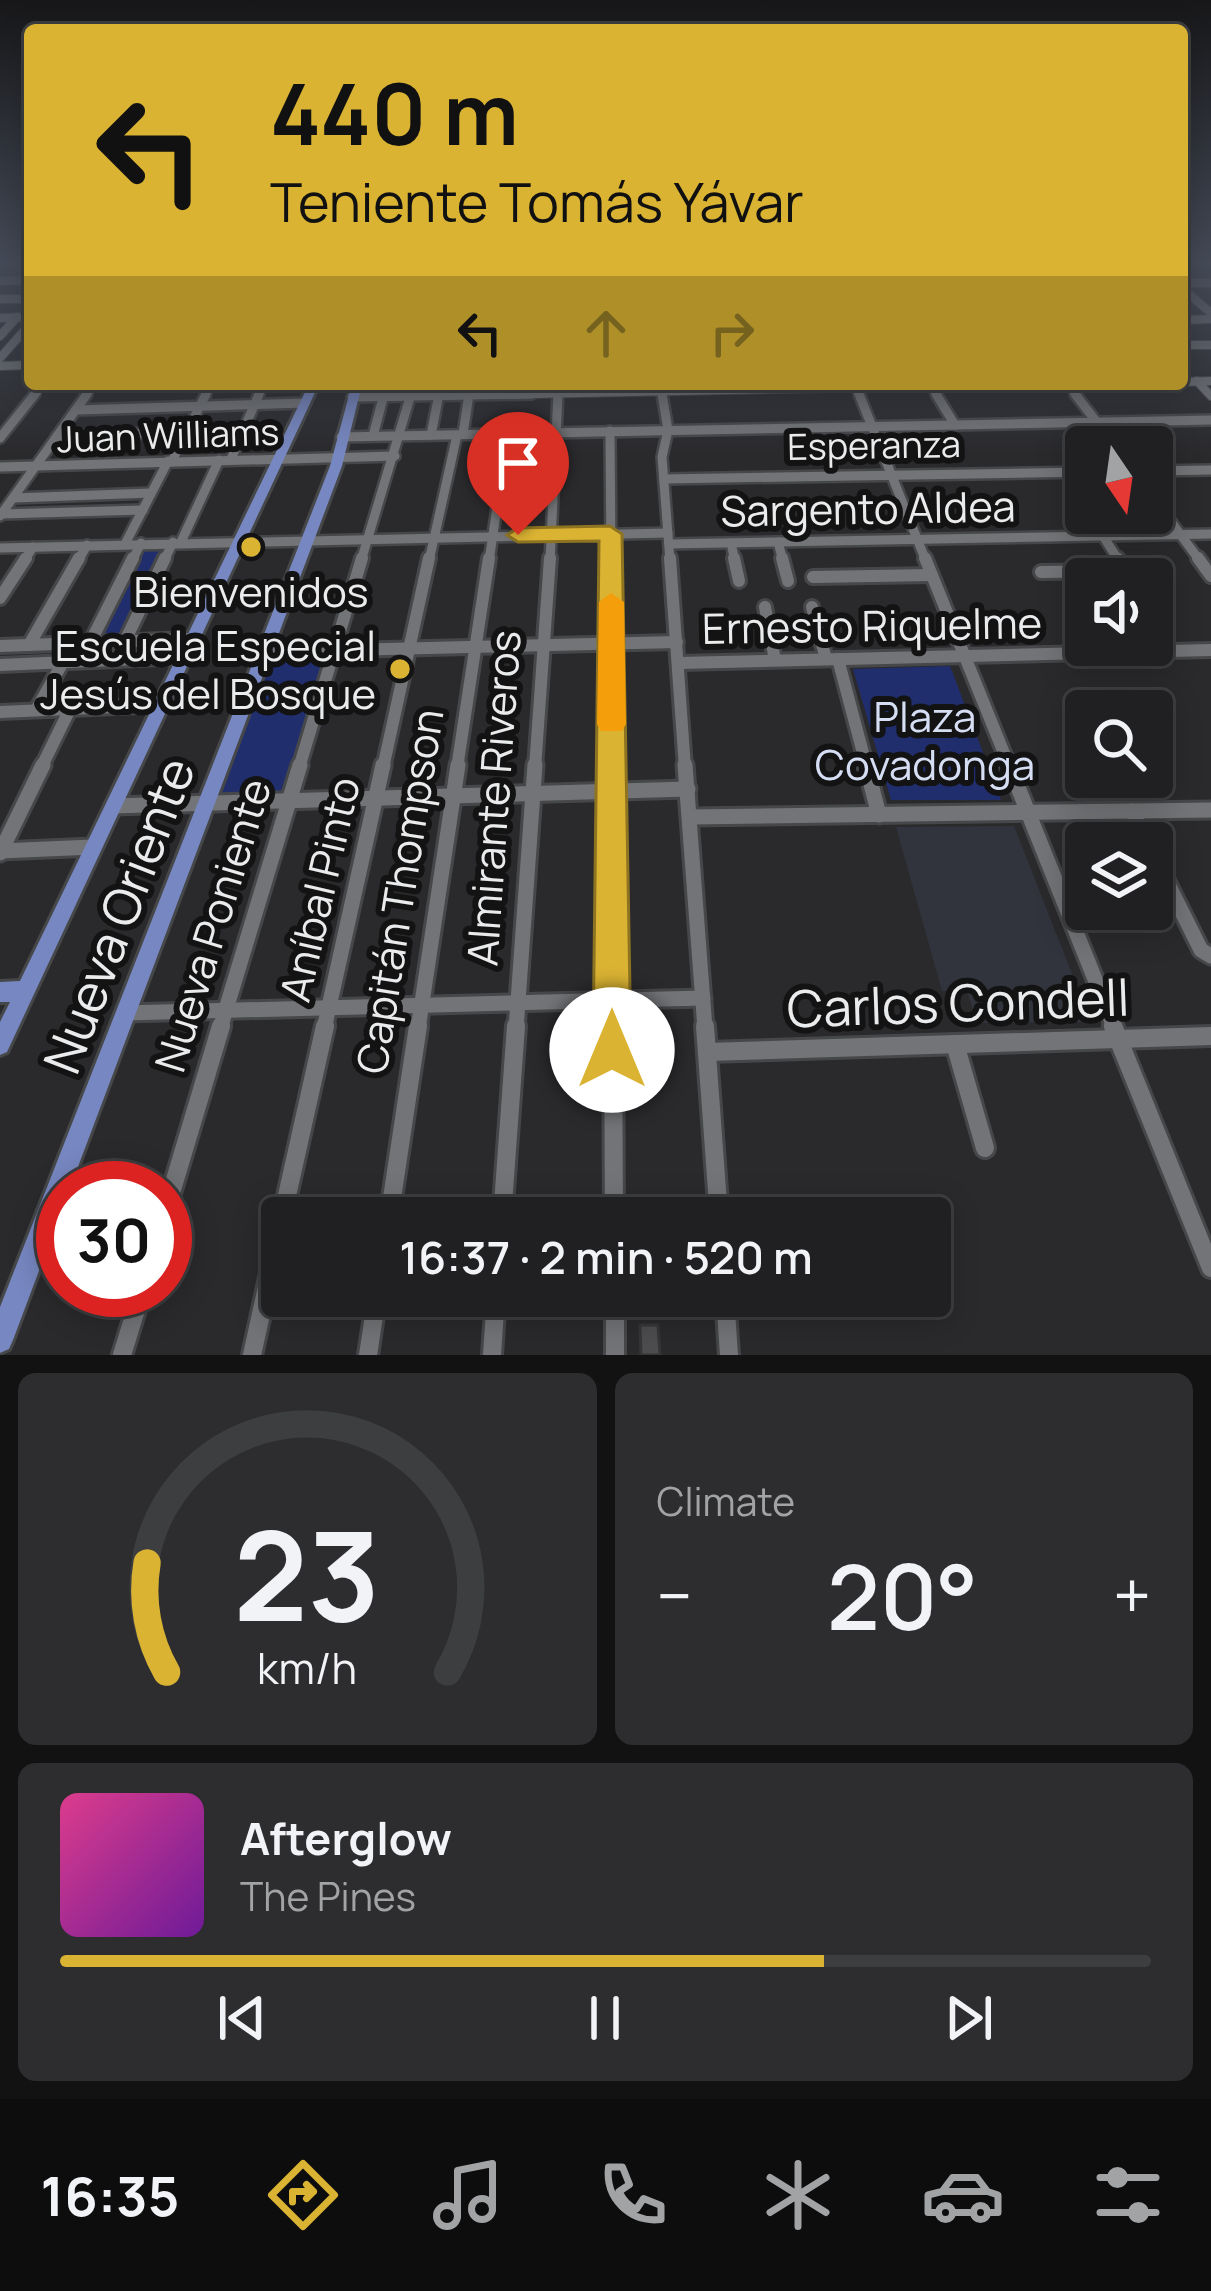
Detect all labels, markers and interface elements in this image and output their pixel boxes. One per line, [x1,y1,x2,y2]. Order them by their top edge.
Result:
text: 440 m [270,55,519,170]
icon: left [72,72,228,228]
text: Teniente Tomás Yávar [270,164,804,238]
icon: left [447,300,513,366]
icon: ahead [573,300,639,366]
icon: right [699,300,765,366]
street label: Juan Williams [56,407,280,463]
pin [467,412,569,535]
street label: Esperanza [787,419,961,471]
north arrow [1065,426,1173,534]
map controls [1065,426,1173,930]
icon: arrive [485,430,551,496]
street label: Sargento Aldea [720,476,1016,540]
marker: Bienvenidos [238,534,264,560]
button: sound [1065,558,1173,666]
place label: Bienvenidos [133,562,369,620]
street label: Ernesto Riquelme [701,593,1043,657]
place label: Escuela Especial Jesús del Bosque [40,616,376,722]
street label: Almirante Riveros [452,628,534,968]
marker: Escuela Especial Jesús del Bosque [387,656,413,682]
park label: Plaza Covadonga [815,687,1035,793]
button: search [1065,690,1173,798]
street label: Capitán Thompson [342,704,456,1078]
street label: Nueva Oriente [26,747,210,1083]
street label: Nueva Poniente [140,771,284,1079]
street label: Aníbal Pinto [265,771,373,1007]
button: layers [1065,822,1173,930]
street label: Carlos Condell [786,962,1130,1042]
position arrow [549,987,675,1113]
speed limit sign: 30 [36,1161,192,1317]
text: 16:37 · 2 min · 520 m [399,1226,813,1288]
text: Climate [657,1474,795,1528]
text: 23 [234,1488,381,1658]
text: 20° [827,1534,978,1657]
text: − [657,1550,692,1640]
text: + [1113,1550,1151,1640]
text: km/h [257,1638,357,1697]
text: Afterglow [240,1807,452,1869]
text: The Pines [240,1869,416,1923]
icon: previous [209,1985,275,2051]
icon: pause [572,1985,638,2051]
icon: next [936,1985,1002,2051]
icon: directions [261,2153,345,2237]
icon: music [426,2153,510,2237]
icon: phone [591,2153,675,2237]
icon: climate [756,2153,840,2237]
icon: car [921,2153,1005,2237]
icon: filters [1086,2153,1170,2237]
text: 16:35 [41,2158,179,2232]

